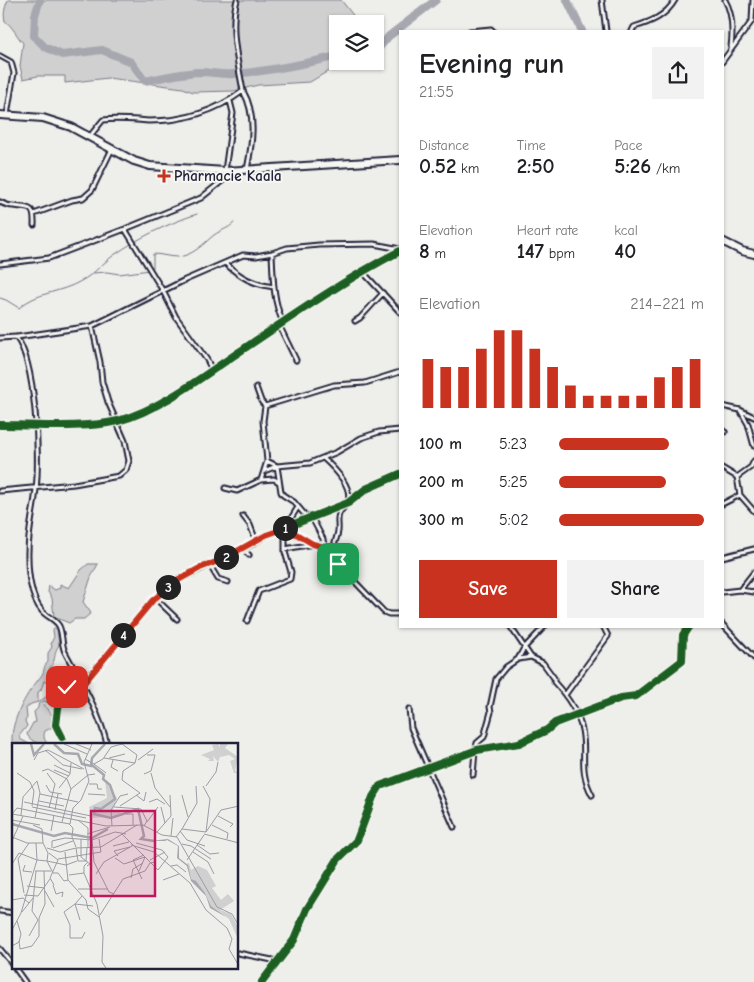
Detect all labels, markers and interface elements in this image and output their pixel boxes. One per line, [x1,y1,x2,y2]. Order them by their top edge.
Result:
map controls [329,15,384,70]
button: layers [329,15,384,70]
button: share [652,47,704,99]
text: Evening run [419,48,564,80]
text: 21:55 [419,83,454,101]
text: Distance [419,137,469,154]
text: Time [517,137,546,154]
text: Pace [614,137,643,154]
text: 0.52 [419,154,456,178]
text: 2:50 [517,154,555,178]
text: 5:26 [614,154,651,178]
text: km [456,160,479,177]
text: /km [651,160,680,177]
place label: Pharmacie Kaala [174,167,282,185]
marker: Pharmacie Kaala [158,170,170,182]
text: Elevation [419,222,473,239]
text: Heart rate [517,222,578,239]
text: kcal [614,222,638,239]
text: 8 [419,239,430,263]
text: 147 [517,239,544,263]
text: 40 [614,239,636,263]
text: m [430,245,446,262]
text: bpm [544,245,575,262]
text: Elevation [419,295,480,313]
text: 214–221 m [630,295,704,313]
text: 100 m [419,435,462,453]
text: 5:23 [499,435,527,453]
text: 200 m [419,473,464,491]
text: 5:25 [499,473,528,491]
text: 300 m [419,511,464,529]
text: 5:02 [499,511,529,529]
pin: 1 [272,516,298,540]
text: 1 [283,520,288,537]
pin [317,543,359,585]
pin: 2 [214,544,238,570]
text: 2 [223,549,230,566]
icon: arrive [324,550,352,578]
button: Save [419,560,557,618]
button: Share [567,560,704,618]
pin: 3 [156,574,180,600]
text: 3 [165,579,172,596]
pin: 4 [110,622,136,648]
text: 4 [120,627,127,644]
pin [46,666,88,708]
icon: check [53,673,81,701]
inset map [12,743,239,970]

